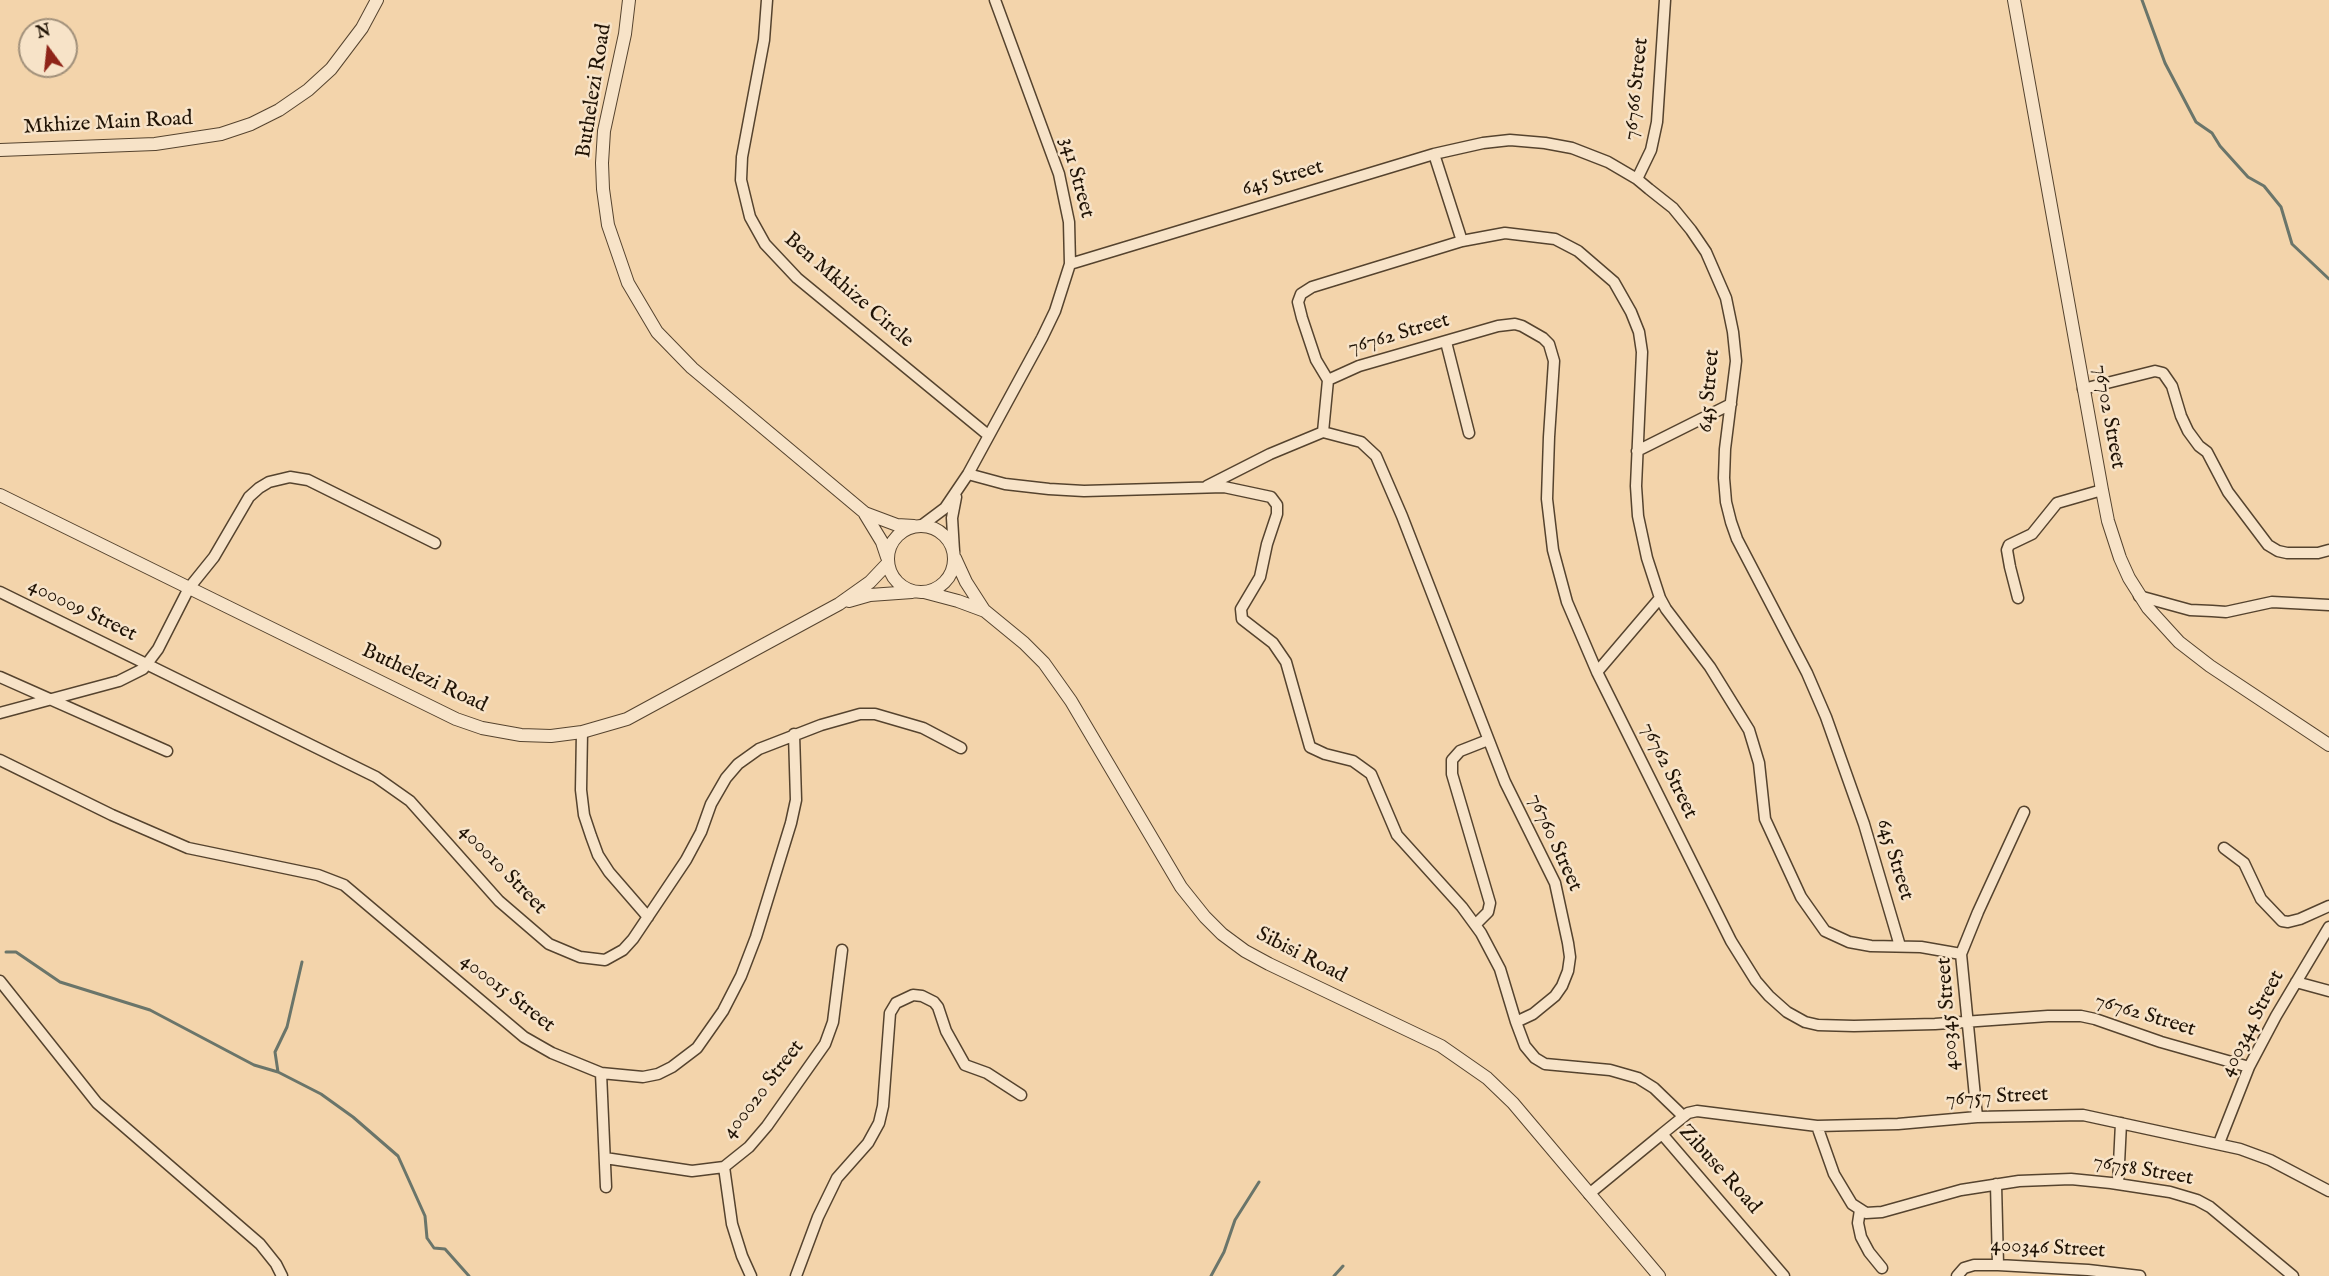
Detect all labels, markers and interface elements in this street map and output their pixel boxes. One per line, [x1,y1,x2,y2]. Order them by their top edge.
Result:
north arrow [18,18,78,78]
text: N [35,21,53,44]
street label: Buthelezi Road [572,22,618,160]
street label: 76766 Street [1619,36,1655,142]
street label: Mkhize Main Road [23,107,193,141]
street label: 341 Street [1053,135,1099,221]
street label: 645 Street [1239,155,1327,203]
street label: Ben Mkhize Circle [778,228,918,354]
street label: 76762 Street [1346,309,1452,361]
street label: 645 Street [1694,348,1726,434]
street label: 76702 Street [2086,363,2130,471]
street label: 400009 Street [24,574,140,648]
street label: Buthelezi Road [357,639,491,719]
street label: 76762 Street [1634,719,1702,823]
street label: 76760 Street [1521,790,1587,896]
street label: 645 Street [1870,816,1918,904]
street label: 400010 Street [453,820,551,920]
street label: Sibisi Road [1252,923,1350,989]
street label: 400015 Street [455,949,559,1039]
street label: 400345 Street [1932,957,1966,1071]
street label: 400344 Street [2215,967,2291,1081]
street label: 76762 Street [2092,989,2198,1043]
street label: 400020 Street [718,1036,810,1144]
street label: 76757 Street [1945,1083,2049,1113]
street label: Zibuse Road [1672,1120,1766,1220]
street label: 76758 Street [2091,1150,2195,1192]
street label: 400346 Street [1990,1233,2106,1265]

